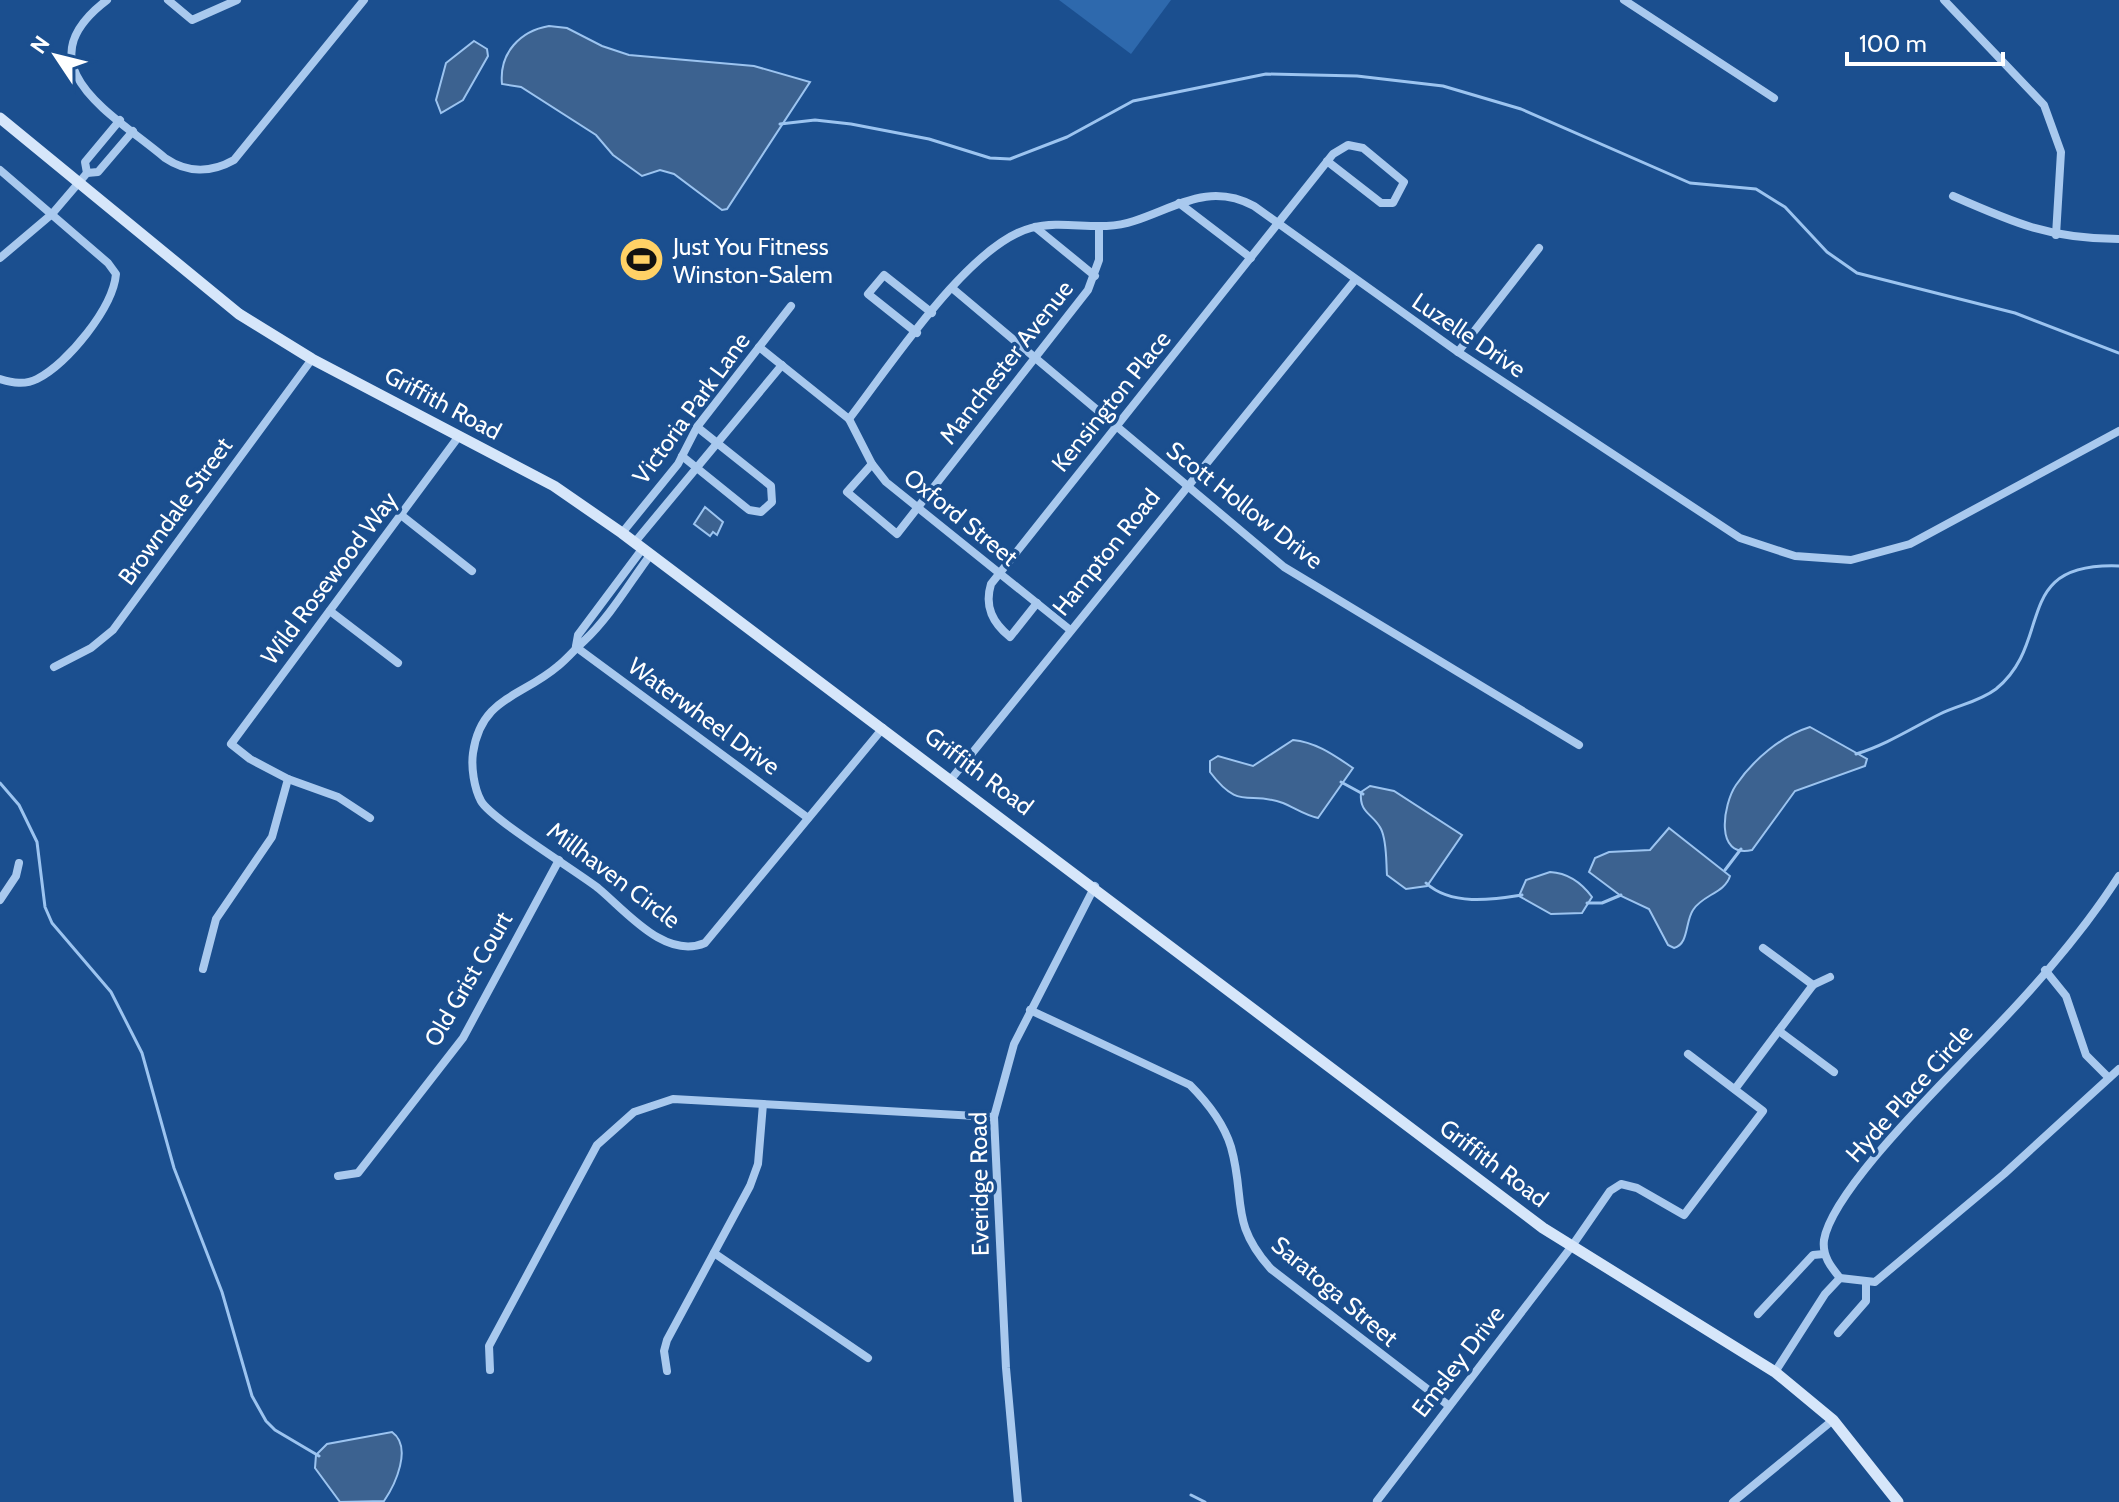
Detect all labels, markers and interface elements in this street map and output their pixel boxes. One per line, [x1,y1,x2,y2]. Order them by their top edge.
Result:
north arrow [16,16,96,96]
scale bar [1847,16,2003,66]
text: 100 m [1859,29,1927,58]
text: N [25,31,56,59]
place label: Just You Fitness Winston-Salem [672,232,833,289]
sports icon: Just You Fitness Winston-Salem [618,236,666,284]
street label: Manchester Avenue [933,274,1079,450]
street label: Luzelle Drive [1407,286,1531,384]
street label: Kensington Place [1045,325,1177,477]
street label: Victoria Park Lane [626,327,756,489]
street label: Griffith Road [380,360,506,446]
street label: Browndale Street [112,432,238,590]
street label: Scott Hollow Drive [1161,435,1329,575]
street label: Oxford Street [898,462,1024,572]
street label: Hampton Road [1046,483,1166,621]
street label: Wild Rosewood Way [255,486,403,670]
street label: Waterwheel Drive [622,651,786,781]
street label: Griffith Road [919,721,1039,821]
street label: Millhaven Circle [542,816,686,934]
street label: Old Grist Court [418,907,518,1051]
street label: Hyde Place Circle [1840,1018,1978,1168]
street label: Everidge Road [963,1112,995,1256]
street label: Griffith Road [1434,1113,1554,1213]
street label: Saratoga Street [1266,1230,1404,1352]
street label: Emsley Drive [1406,1300,1510,1422]

